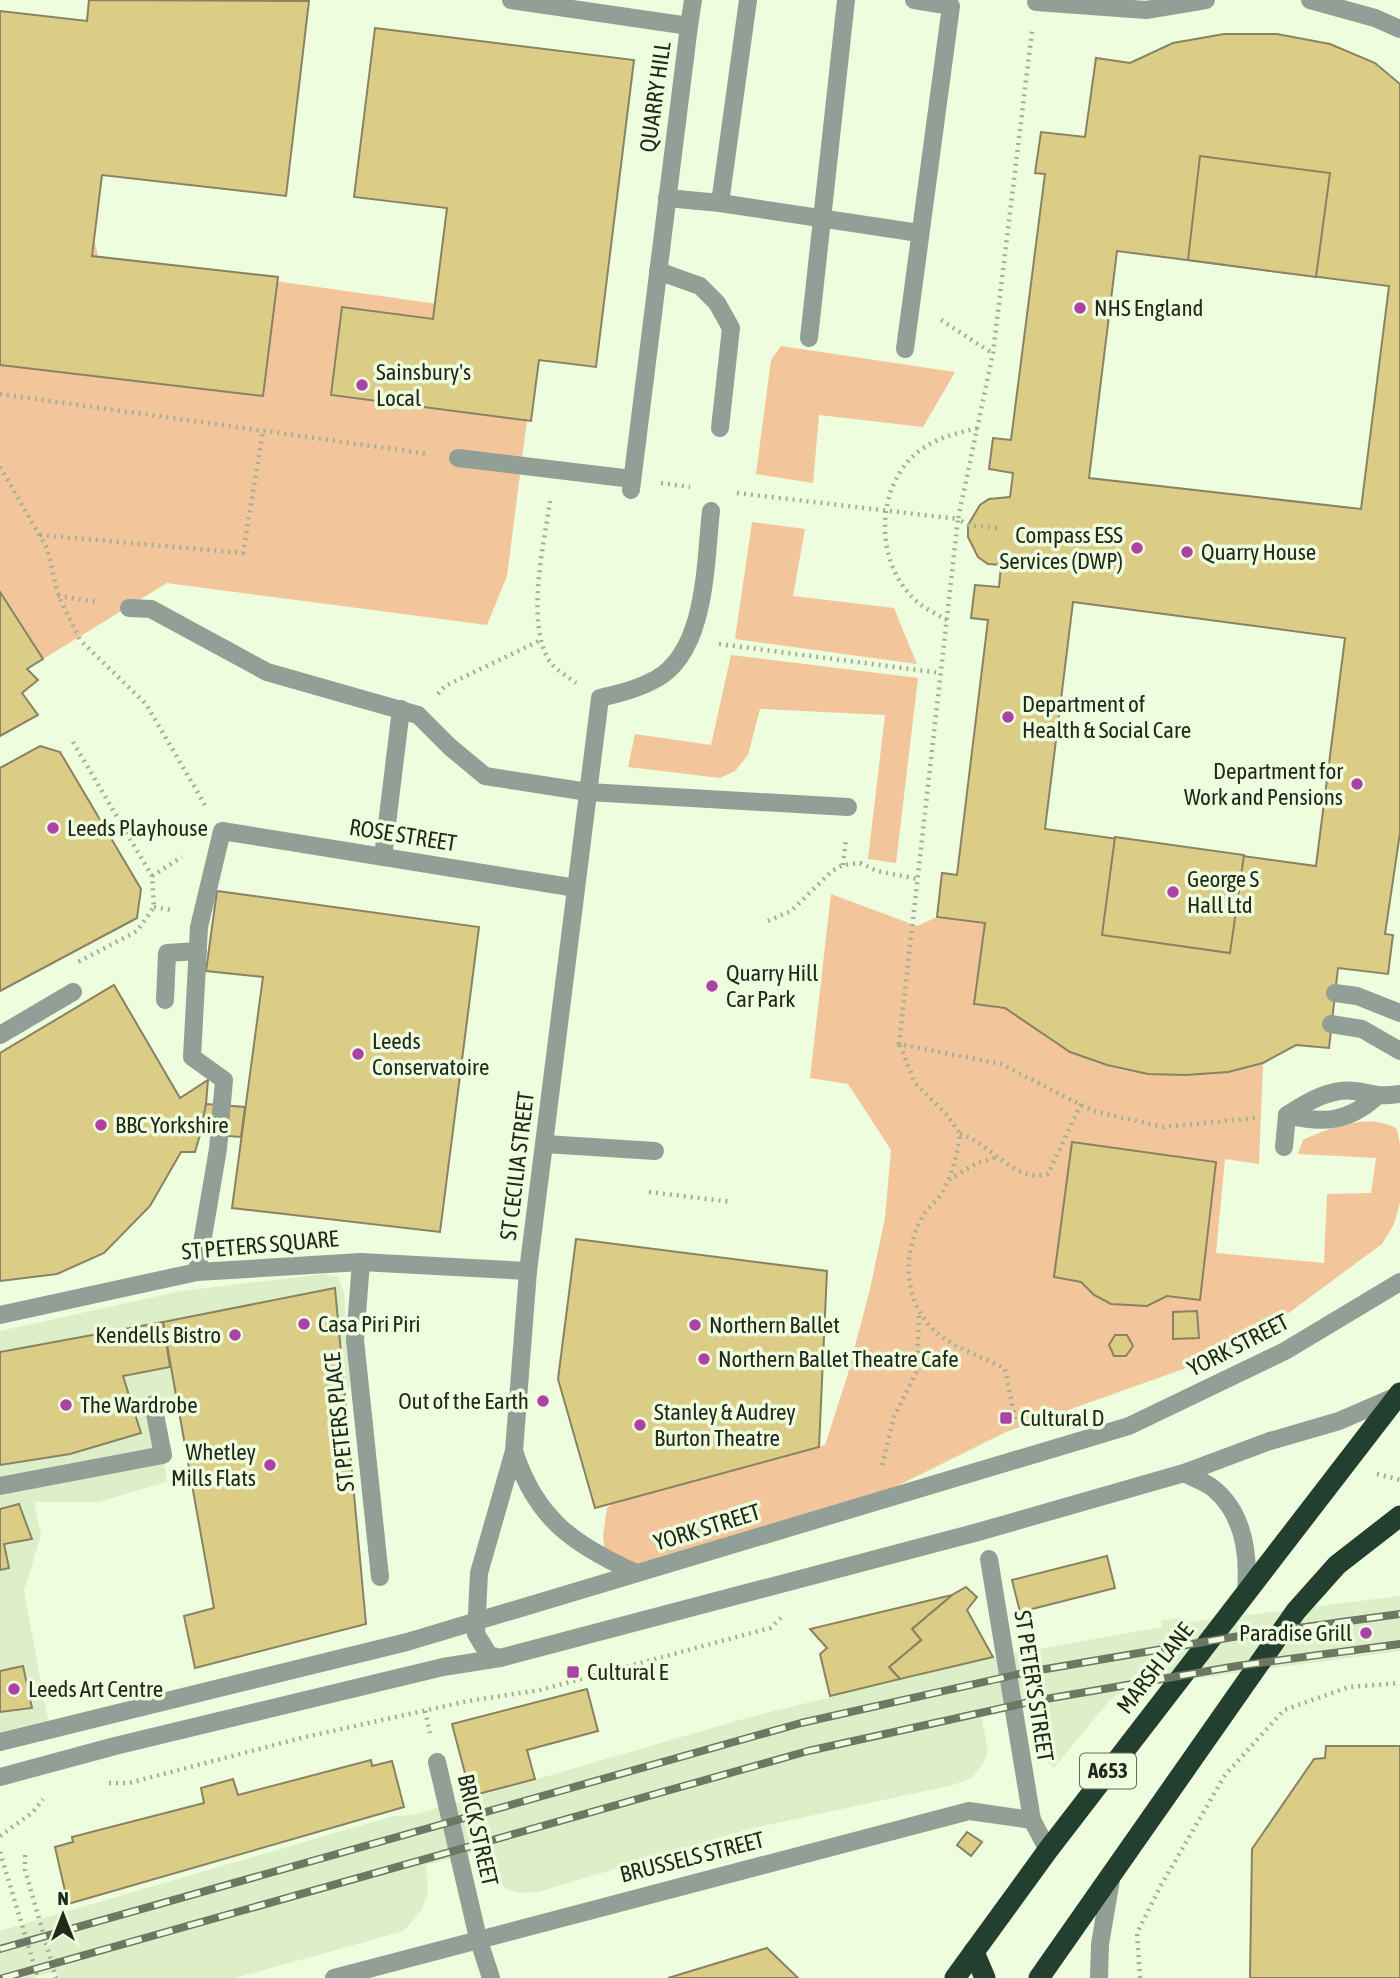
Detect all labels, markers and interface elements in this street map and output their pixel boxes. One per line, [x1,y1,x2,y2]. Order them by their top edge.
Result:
street label: QUARRY HILL [634,40,676,154]
place label: NHS England [1094,295,1203,321]
marker: NHS England [1072,300,1088,316]
place label: Sainsbury's Local [376,359,471,411]
marker: Sainsbury's Local [354,377,370,393]
place label: Compass ESS Services (DWP) [999,522,1123,574]
place label: Quarry House [1201,539,1316,565]
marker: Compass ESS Services (DWP) [1129,540,1145,556]
marker: Quarry House [1179,544,1195,560]
place label: Department of Health & Social Care [1022,691,1191,743]
marker: Department of Health & Social Care [1000,709,1016,725]
place label: Department for Work and Pensions [1184,758,1344,810]
marker: Department for Work and Pensions [1349,776,1365,792]
street label: ROSE STREET [348,814,458,856]
place label: Leeds Playhouse [67,815,208,841]
marker: Leeds Playhouse [45,820,61,836]
place label: George S Hall Ltd [1187,866,1259,918]
marker: George S Hall Ltd [1165,884,1181,900]
place label: Quarry Hill Car Park [726,960,818,1012]
marker: Quarry Hill Car Park [704,978,720,994]
place label: Leeds Conservatoire [372,1028,489,1080]
marker: Leeds Conservatoire [350,1046,366,1062]
street label: ST CECILIA STREET [495,1090,539,1242]
place label: BBC Yorkshire [115,1112,229,1138]
marker: BBC Yorkshire [93,1117,109,1133]
street label: ST PETERS SQUARE [180,1225,340,1265]
street label: YORK STREET [1183,1308,1293,1382]
place label: Casa Piri Piri [318,1311,421,1337]
place label: Northern Ballet [709,1312,840,1338]
marker: Casa Piri Piri [296,1316,312,1332]
marker: Northern Ballet [687,1317,703,1333]
place label: Kendells Bistro [95,1322,221,1348]
marker: Kendells Bistro [227,1327,243,1343]
place label: Northern Ballet Theatre Cafe [718,1346,959,1372]
street label: ST PETERS PLACE [319,1351,359,1493]
marker: Northern Ballet Theatre Cafe [696,1351,712,1367]
place label: Out of the Earth [398,1388,529,1414]
place label: The Wardrobe [80,1392,198,1418]
marker: Out of the Earth [535,1393,551,1409]
marker: The Wardrobe [58,1397,74,1413]
place label: Stanley & Audrey Burton Theatre [654,1399,796,1451]
place label: Cultural D [1020,1405,1104,1431]
marker: Cultural D [998,1410,1014,1426]
marker: Stanley & Audrey Burton Theatre [632,1417,648,1433]
place label: Whetley Mills Flats [171,1439,256,1491]
marker: Whetley Mills Flats [262,1457,278,1473]
street label: YORK STREET [651,1499,763,1555]
street label: ST PETER'S STREET [1009,1608,1059,1764]
street label: MARSH LANE [1112,1617,1199,1719]
place label: Paradise Grill [1239,1620,1352,1646]
marker: Paradise Grill [1358,1625,1374,1641]
place label: Cultural E [587,1659,669,1685]
marker: Cultural E [565,1664,581,1680]
place label: Leeds Art Centre [28,1676,163,1702]
marker: Leeds Art Centre [6,1681,22,1697]
road number: A653 [1080,1754,1136,1788]
street label: BRICK STREET [453,1772,503,1888]
street label: BRUSSELS STREET [617,1827,767,1887]
north arrow [28,1880,98,1950]
text: N [57,1887,69,1909]

